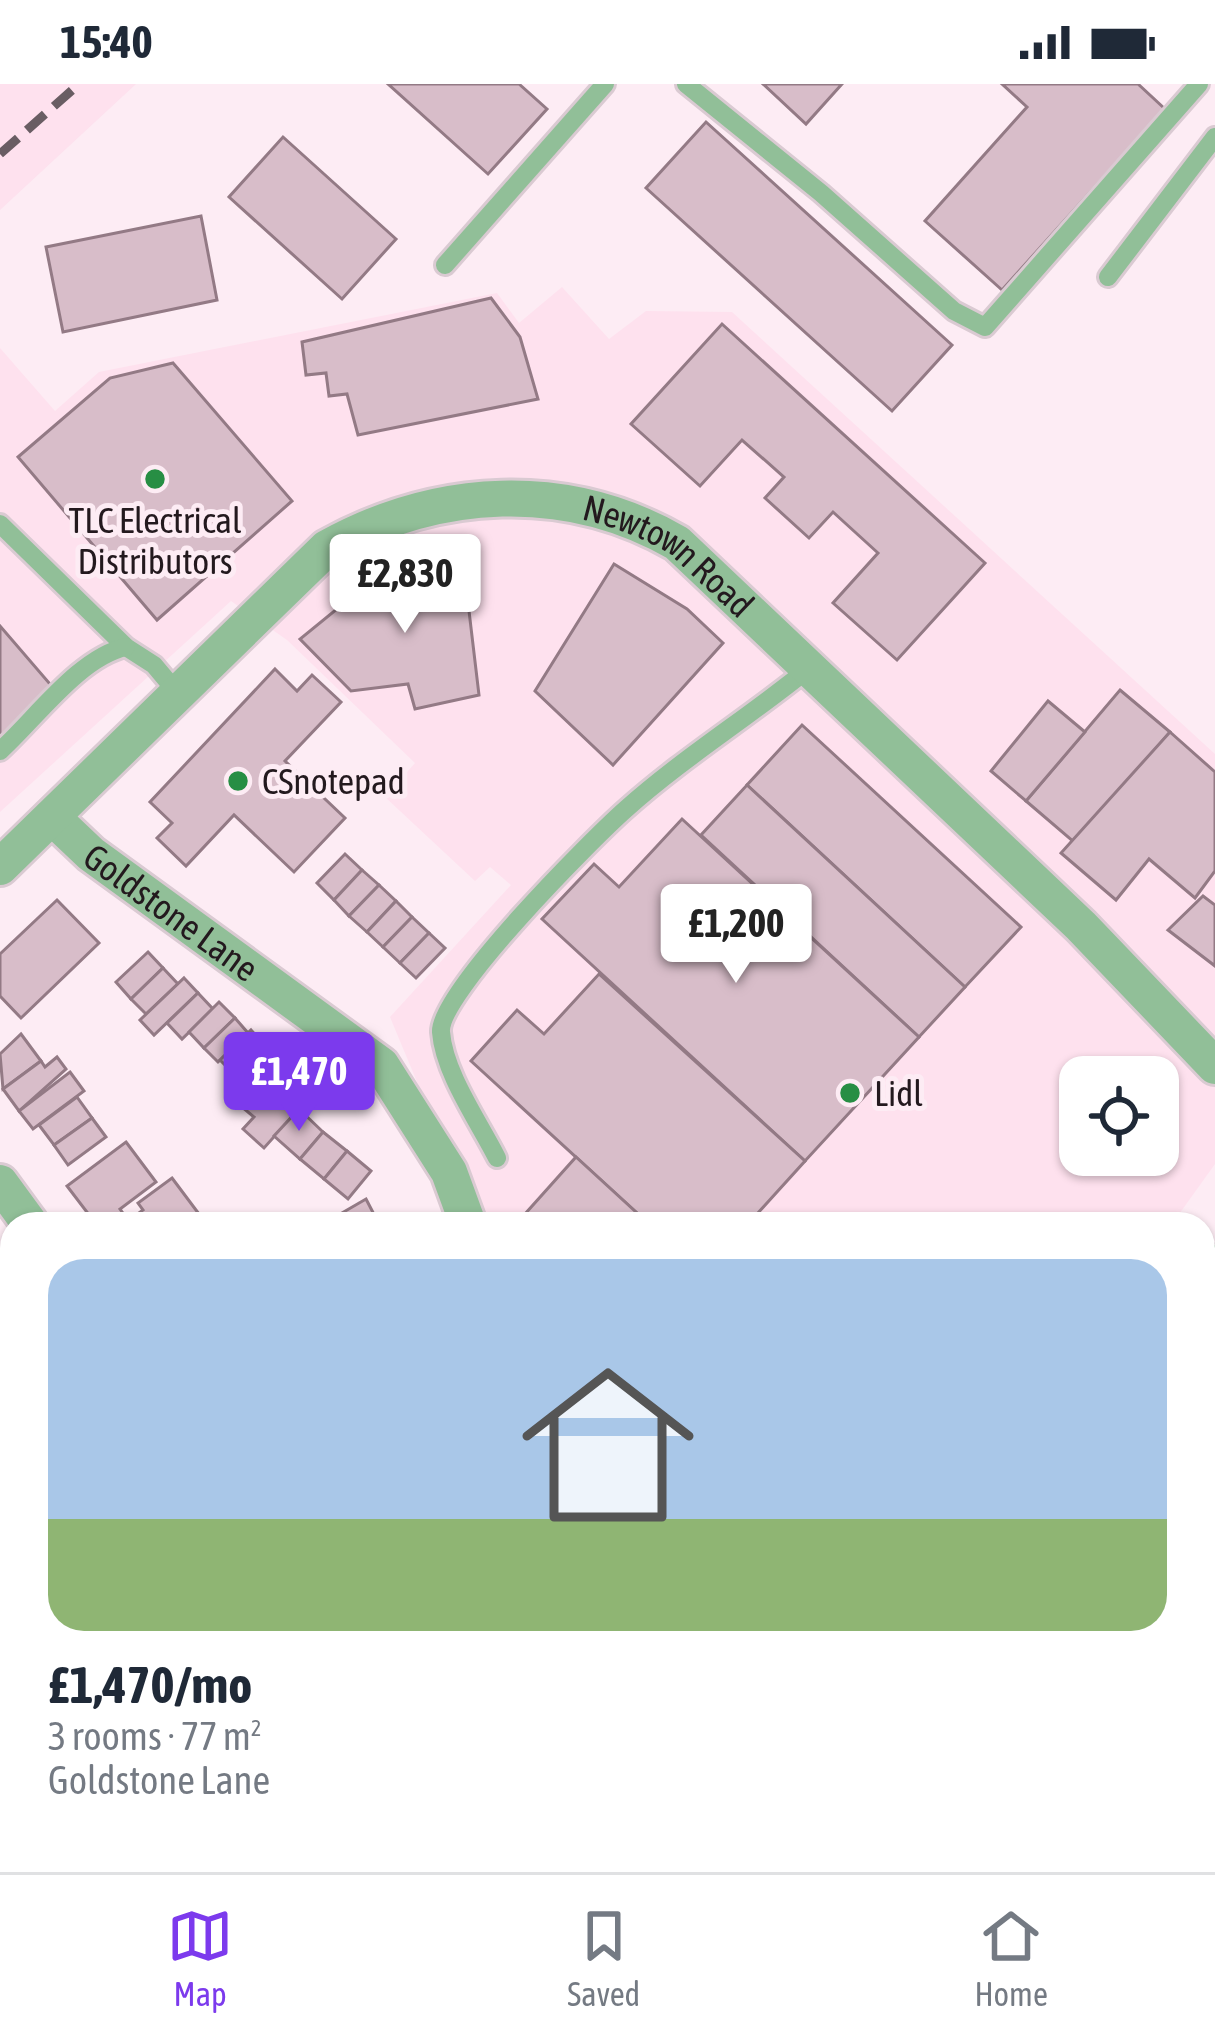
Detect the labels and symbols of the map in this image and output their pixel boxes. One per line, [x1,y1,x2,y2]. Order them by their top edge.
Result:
marker: TLC Electrical Distributors [142,466,168,492]
street label: Newtown Road [579,486,762,626]
place label: TLC Electrical Distributors [68,499,242,582]
pin: £2,830 [307,534,503,636]
place label: CSnotepad [262,760,405,802]
marker: CSnotepad [225,768,251,794]
street label: Goldstone Lane [76,835,267,990]
pin: £1,200 [638,884,834,986]
pin: £1,470 [201,1032,397,1134]
place label: Lidl [874,1072,923,1114]
marker: Lidl [837,1080,863,1106]

